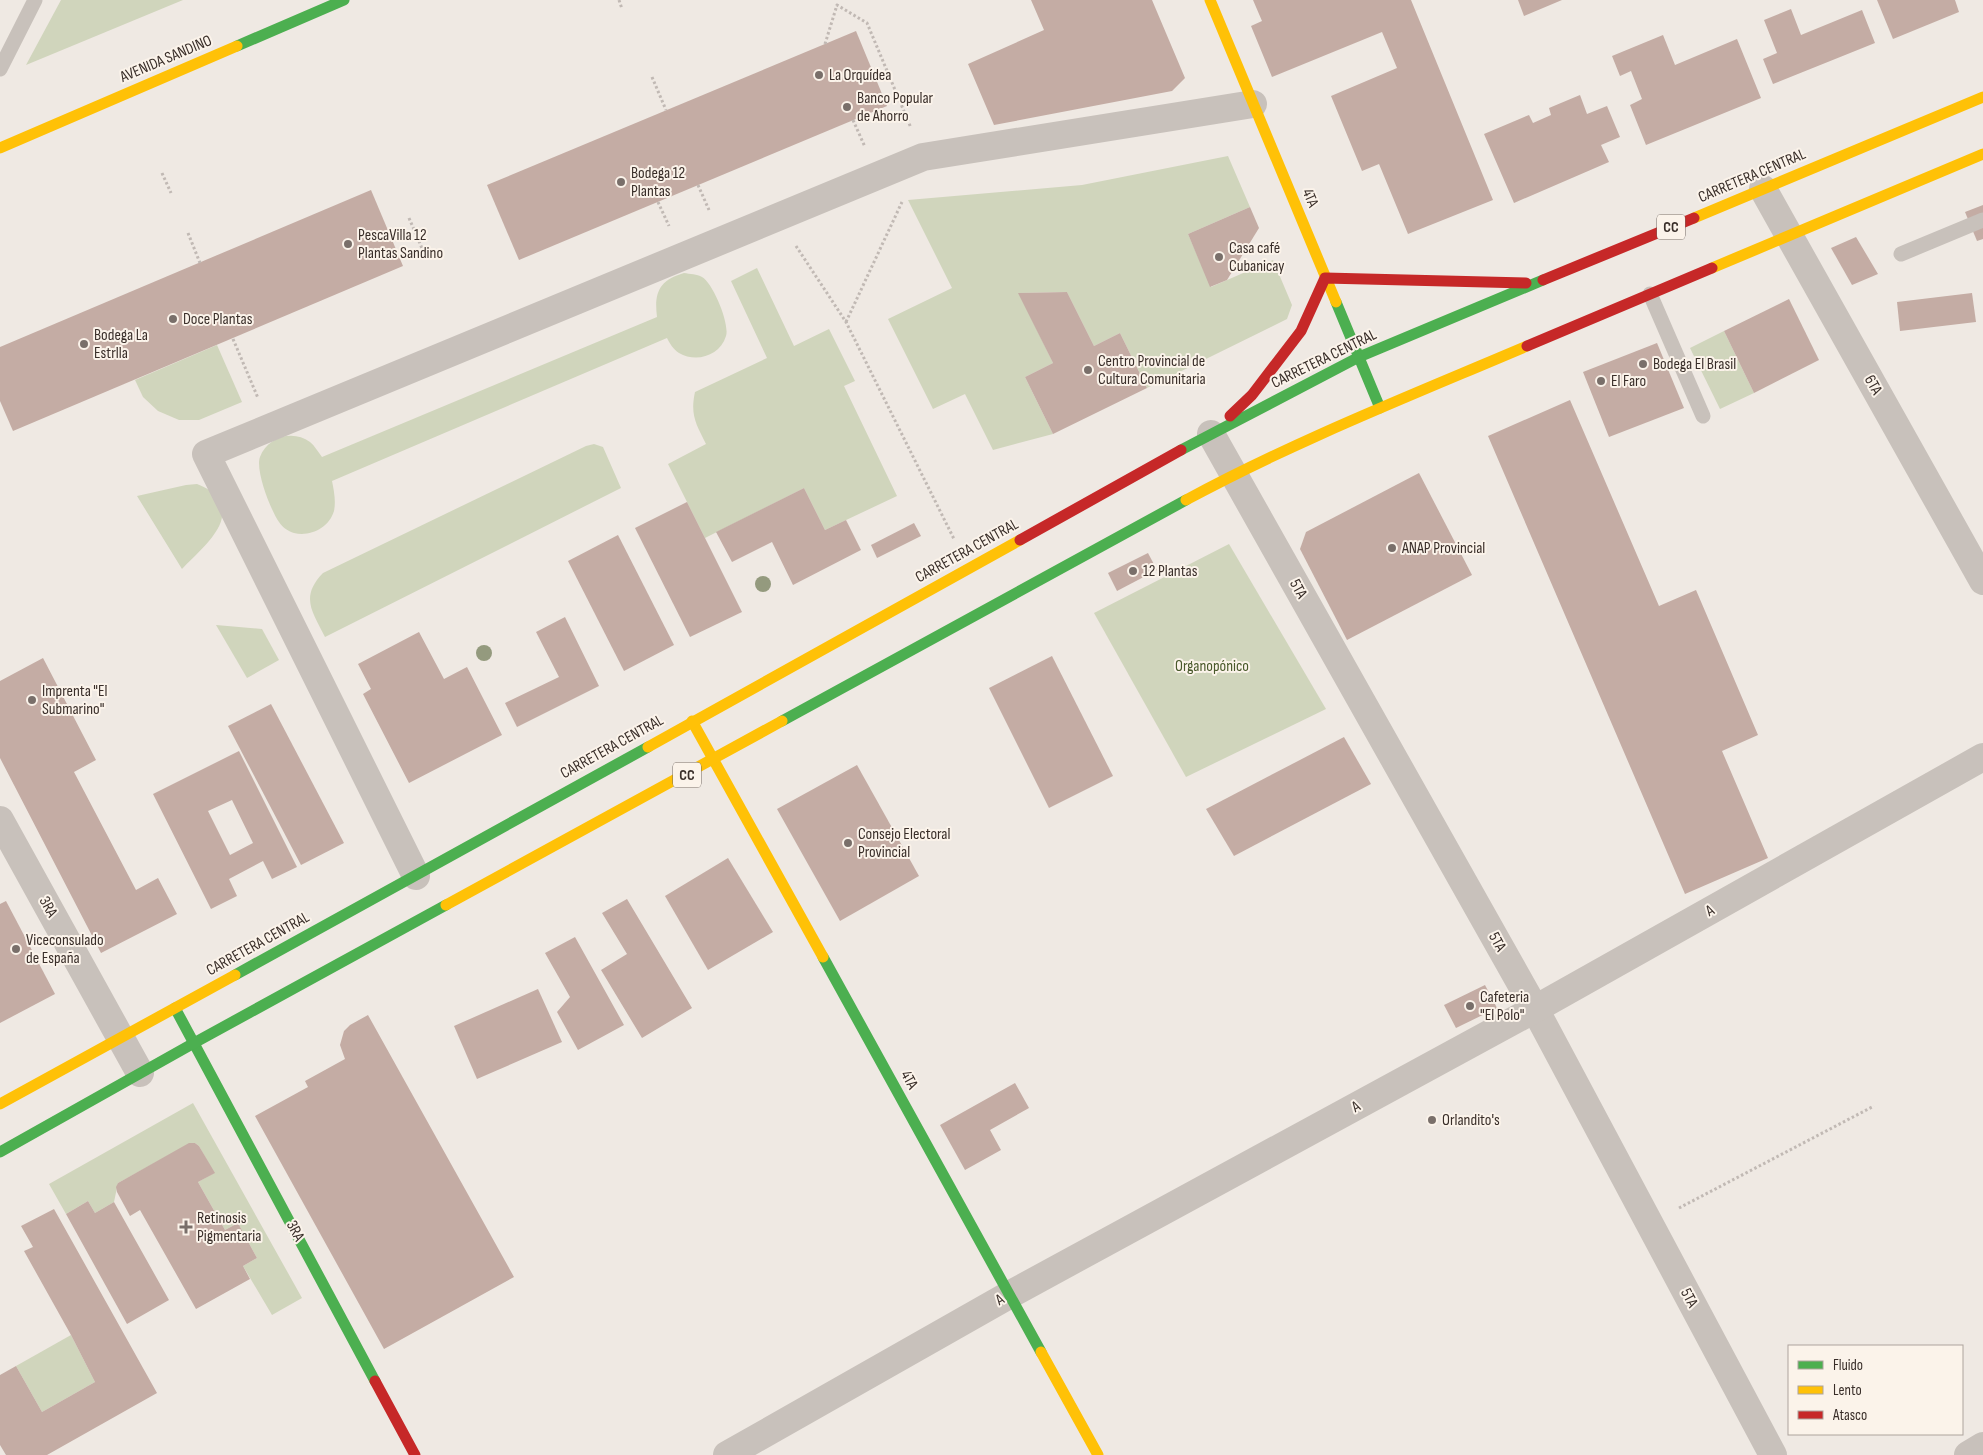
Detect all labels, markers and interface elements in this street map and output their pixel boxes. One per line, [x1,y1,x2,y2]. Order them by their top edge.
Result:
street label: AVENIDA SANDINO [116,31,215,87]
place label: La Orquídea [829,66,891,85]
marker: La Orquídea [813,69,825,81]
place label: Banco Popular de Ahorro [857,89,934,126]
marker: Banco Popular de Ahorro [841,101,853,113]
street label: CARRETERA CENTRAL [1695,145,1809,207]
place label: Bodega 12 Plantas [631,164,685,201]
marker: Bodega 12 Plantas [615,176,627,188]
street label: 4TA [1298,186,1322,210]
road number: CC [1657,214,1685,240]
place label: PescaVilla 12 Plantas Sandino [358,226,443,263]
marker: PescaVilla 12 Plantas Sandino [342,238,354,250]
place label: Casa café Cubanicay [1229,239,1284,276]
marker: Casa café Cubanicay [1213,251,1225,263]
place label: Doce Plantas [183,310,253,329]
marker: Doce Plantas [167,313,179,325]
street label: CARRETERA CENTRAL [1268,325,1380,393]
place label: Bodega La Estrlla [94,326,148,363]
marker: Bodega La Estrlla [78,338,90,350]
place label: Centro Provincial de Cultura Comunitaria [1098,352,1206,389]
place label: Bodega El Brasil [1653,355,1736,374]
marker: Bodega El Brasil [1637,358,1649,370]
marker: Centro Provincial de Cultura Comunitaria [1082,364,1094,376]
place label: El Faro [1611,372,1646,391]
street label: 6TA [1860,372,1886,398]
marker: El Faro [1595,375,1607,387]
street label: CARRETERA CENTRAL [912,515,1022,587]
place label: ANAP Provincial [1401,539,1485,558]
marker: ANAP Provincial [1386,542,1398,554]
place label: 12 Plantas [1143,562,1198,581]
marker: 12 Plantas [1127,565,1139,577]
street label: 5TA [1285,576,1311,602]
park label: Organopónico [1175,657,1249,676]
place label: Imprenta "El Submarino" [42,682,108,719]
marker: Imprenta "El Submarino" [26,694,38,706]
street label: CARRETERA CENTRAL [557,711,667,783]
road number: CC [673,762,701,788]
place label: Consejo Electoral Provincial [858,825,951,862]
marker: Consejo Electoral Provincial [842,837,854,849]
street label: 3RA [35,893,61,921]
street label: A [1702,901,1718,921]
street label: CARRETERA CENTRAL [203,908,313,980]
street label: 5TA [1484,929,1510,955]
place label: Viceconsulado de España [26,931,104,968]
marker: Viceconsulado de España [10,943,22,955]
place label: Cafeteria "El Polo" [1480,988,1529,1025]
marker: Cafeteria "El Polo" [1464,1000,1476,1012]
street label: 4TA [896,1067,922,1093]
street label: A [1348,1097,1364,1117]
place label: Orlandito's [1442,1111,1500,1130]
marker: Orlandito's [1426,1114,1438,1126]
place label: Retinosis Pigmentaria [197,1209,261,1246]
street label: 3RA [282,1217,308,1245]
marker: Retinosis Pigmentaria [179,1220,193,1234]
street label: 5TA [1676,1285,1702,1311]
street label: A [991,1290,1008,1310]
legend [1788,1345,1963,1435]
text: Fluido [1833,1356,1863,1375]
text: Lento [1833,1381,1862,1400]
text: Atasco [1832,1406,1867,1425]

